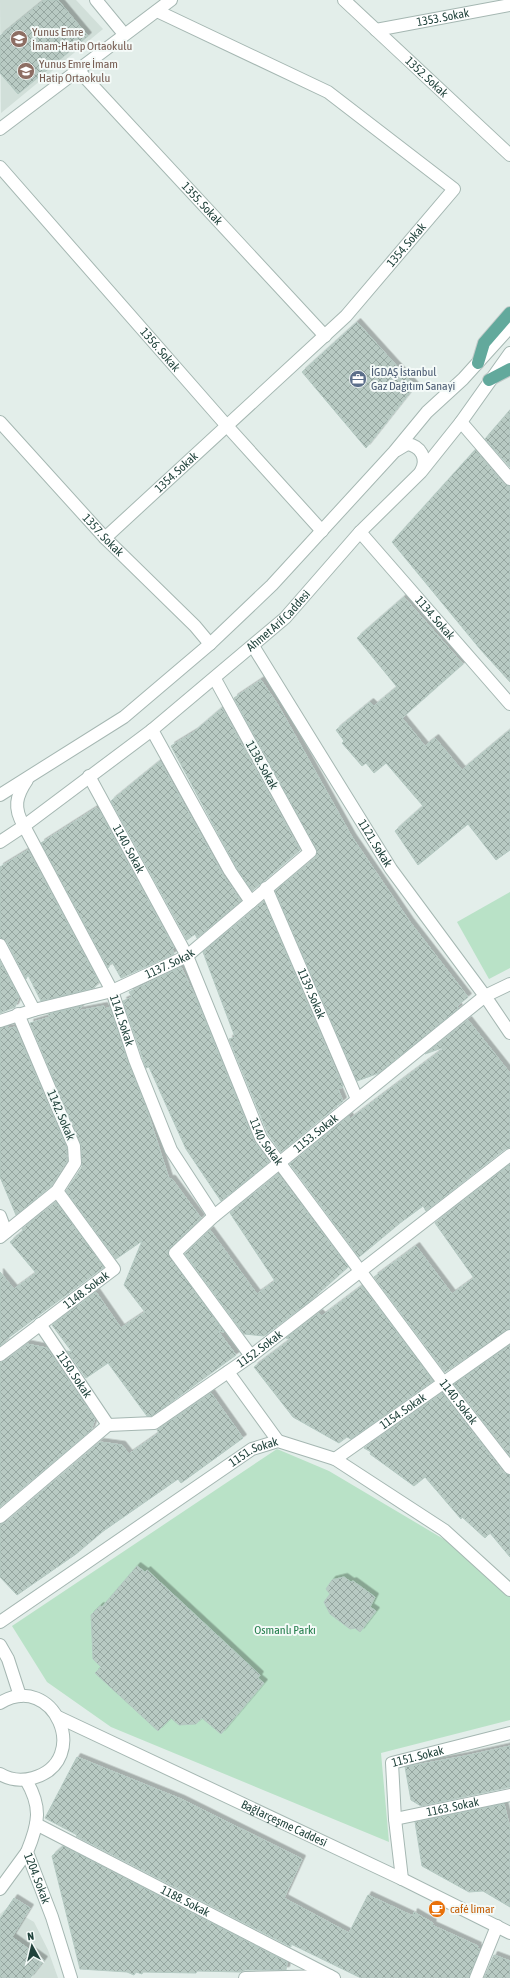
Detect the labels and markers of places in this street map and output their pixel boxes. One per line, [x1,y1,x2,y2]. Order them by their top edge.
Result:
place label: Yunus Emre İmam-Hatip Ortaokulu [32,25,132,53]
school or university icon: Yunus Emre İmam-Hatip Ortaokulu [9,29,29,49]
place label: Yunus Emre İmam Hatip Ortaokulu [39,57,118,85]
school or university icon: Yunus Emre İmam Hatip Ortaokulu [16,61,36,81]
place label: İGDAŞ İstanbul Gaz Dağıtım Sanayi [371,365,455,393]
office icon: İGDAŞ İstanbul Gaz Dağıtım Sanayi [348,369,368,389]
cafe icon: café limar [427,1899,447,1919]
place label: café limar [450,1902,495,1916]

